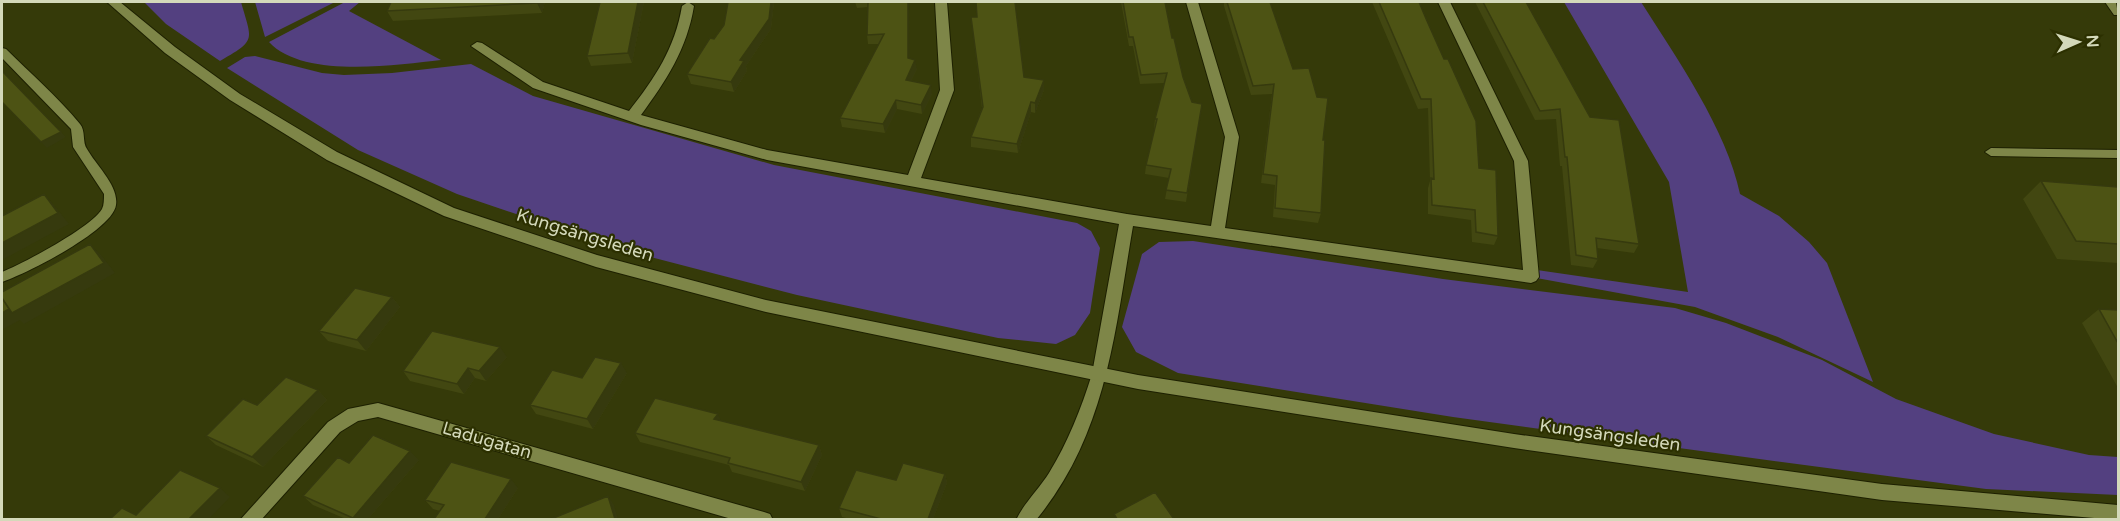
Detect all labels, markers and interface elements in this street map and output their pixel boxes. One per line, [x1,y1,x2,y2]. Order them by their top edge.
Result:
north arrow [2048,12,2108,72]
text: N [2082,34,2102,48]
street label: Kungsängsleden [514,204,656,266]
street label: Kungsängsleden [1538,414,1682,456]
street label: Ladugatan [440,417,534,463]

